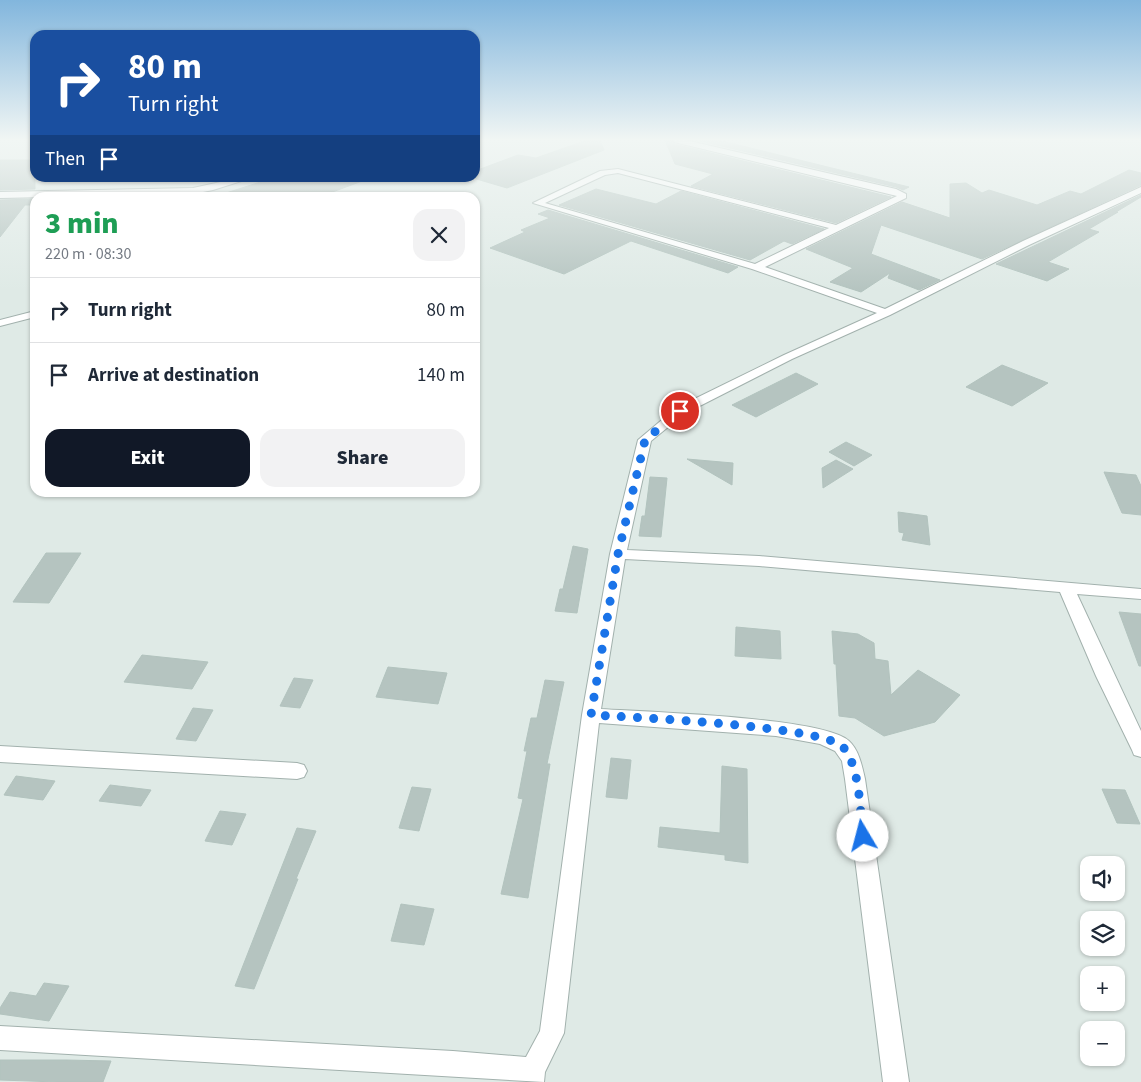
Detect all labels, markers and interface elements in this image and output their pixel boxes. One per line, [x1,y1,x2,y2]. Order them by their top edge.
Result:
text: 80 m [128,42,202,92]
icon: right [45,50,110,115]
text: Turn right [128,88,218,120]
icon: arrive [95,145,123,173]
text: Then [45,146,85,173]
text: 3 min [45,202,119,245]
button: close [413,209,465,261]
text: 220 m · 08:30 [45,243,132,265]
icon: right [45,296,73,324]
text: Turn right [88,297,172,324]
text: 80 m [427,297,465,324]
icon: arrive [45,361,73,389]
text: Arrive at destination [88,362,259,389]
text: 140 m [417,362,465,389]
pin [659,390,701,432]
icon: arrive [666,397,694,425]
button: Exit [45,429,250,487]
button: Share [260,429,465,487]
position arrow [836,809,888,861]
map controls [1080,856,1125,1066]
button: sound [1080,856,1125,901]
button: layers [1080,911,1125,956]
button: + [1080,966,1125,1011]
button: − [1080,1021,1125,1066]

